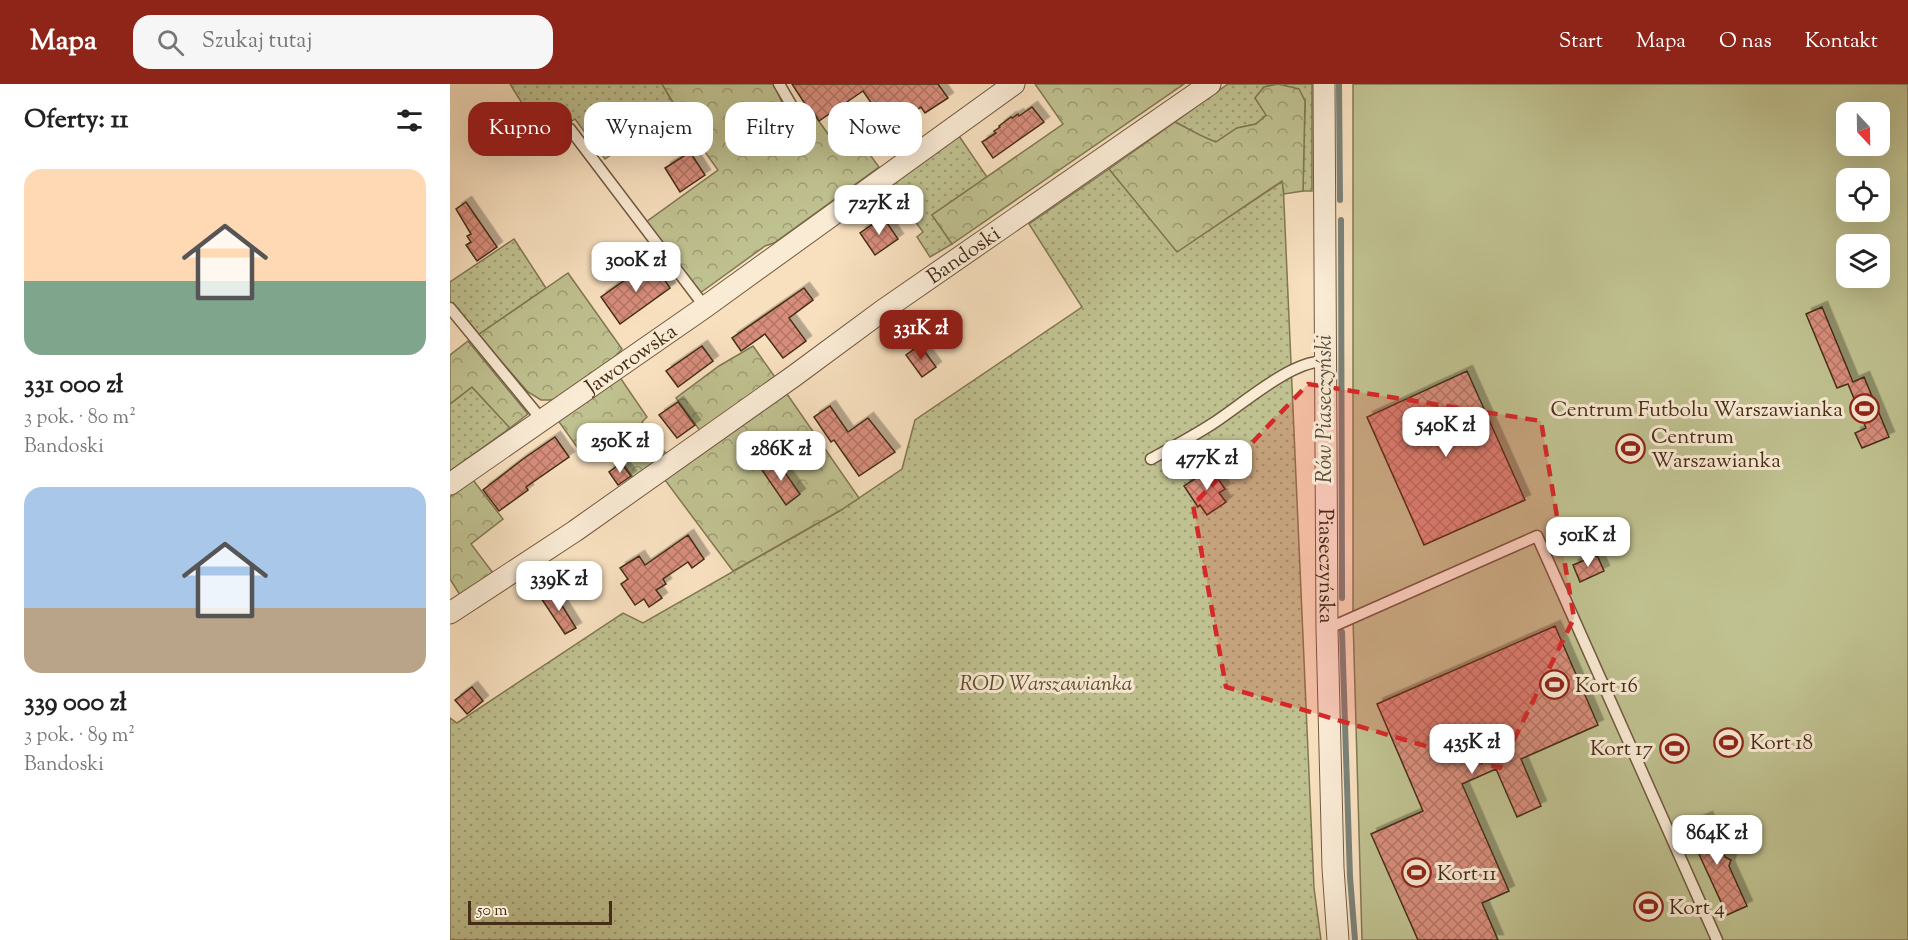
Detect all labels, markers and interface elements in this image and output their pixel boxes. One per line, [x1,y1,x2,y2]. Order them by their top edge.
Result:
search box [133,15,553,69]
text: Mapa [30,22,97,62]
icon: search [154,26,187,59]
text: Szukaj tutaj [202,26,312,58]
text: Start [1559,27,1603,57]
text: Mapa [1636,27,1686,57]
text: O nas [1719,27,1772,57]
text: Kontakt [1805,27,1878,57]
text: Oferty: 11 [24,102,128,139]
chip: Kupno [468,102,572,156]
chip: Wynajem [584,102,713,156]
chip: Filtry [725,102,816,156]
chip: Nowe [828,102,922,156]
north arrow [1836,102,1890,156]
map controls [1836,102,1890,288]
icon: filters [393,104,426,137]
button: locate [1836,168,1890,222]
pin: 727K zł [824,185,934,236]
text: 727K zł [848,190,910,219]
icon: home [171,208,279,316]
street label: Bandoski [921,220,1007,293]
button: layers [1836,234,1890,288]
pin: 300K zł [581,242,691,293]
text: 300K zł [606,247,666,276]
pin: 331K zł [866,310,976,361]
text: 331K zł [894,315,948,344]
street label: Jaworowska [579,317,684,403]
water label: Rów Piaseczyński [1310,335,1342,483]
text: 331 000 zł [24,367,123,404]
sports icon: Centrum Futbolu Warszawianka [1848,393,1880,425]
place label: Centrum Futbolu Warszawianka [1550,396,1843,426]
text: 3 pok. · 80 m² [24,404,136,433]
pin: 540K zł [1391,407,1501,458]
text: 540K zł [1416,412,1476,441]
pin: 250K zł [565,423,675,474]
place label: Centrum Warszawianka [1651,423,1781,477]
text: 250K zł [591,428,649,457]
pin: 286K zł [726,431,836,482]
sports icon: Centrum Warszawianka [1614,432,1646,464]
text: Bandoski [24,433,104,462]
text: 286K zł [750,436,812,465]
pin: 477K zł [1152,440,1262,491]
text: 477K zł [1176,445,1238,474]
street label: Piaseczyńska [1309,508,1340,624]
pin: 501K zł [1533,517,1643,568]
text: 501K zł [1560,522,1616,551]
icon: home [171,526,279,634]
pin: 339K zł [504,561,614,612]
text: 339K zł [530,566,588,595]
sports icon: Kort 16 [1538,669,1570,701]
park label: ROD Warszawianka [960,670,1133,700]
place label: Kort 16 [1575,672,1638,702]
text: 339 000 zł [24,685,127,722]
text: 3 pok. · 89 m² [24,722,135,751]
pin: 435K zł [1417,724,1527,775]
sports icon: Kort 18 [1713,726,1745,758]
text: 435K zł [1444,729,1500,758]
place label: Kort 18 [1750,729,1813,759]
sports icon: Kort 17 [1658,732,1690,764]
place label: Kort 17 [1590,735,1653,765]
text: Bandoski [24,751,104,780]
pin: 864K zł [1662,815,1772,866]
text: 864K zł [1686,820,1748,849]
sports icon: Kort 11 [1400,857,1432,889]
place label: Kort 11 [1437,860,1497,890]
sports icon: Kort 4 [1632,891,1664,923]
place label: Kort 4 [1669,894,1725,924]
scale bar [468,898,612,926]
text: 50 m [477,900,508,923]

